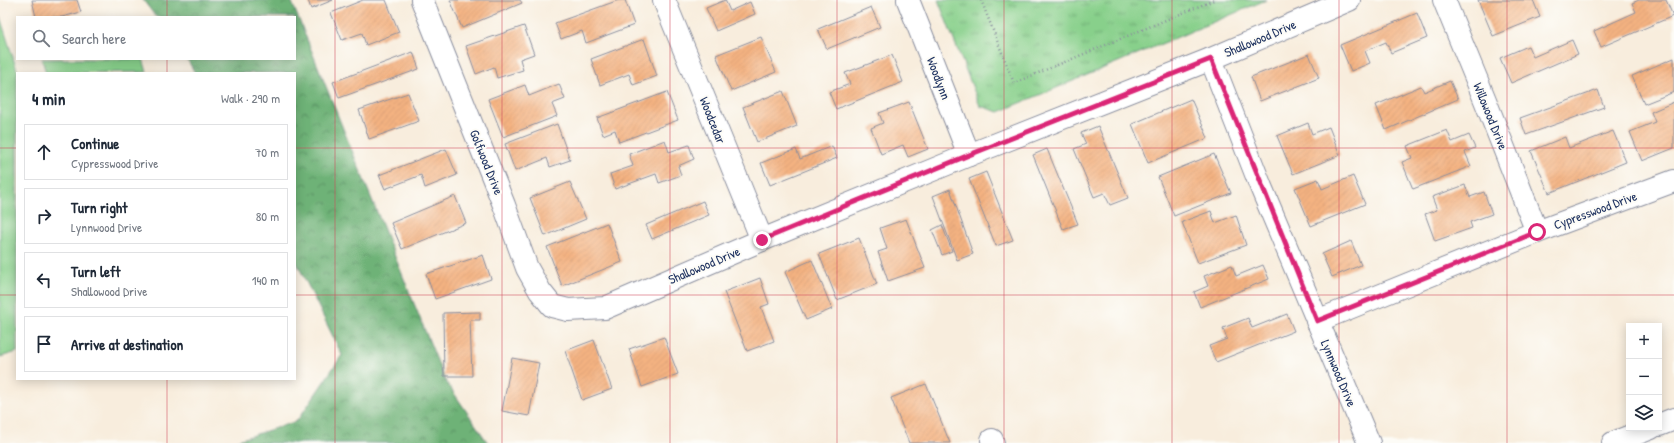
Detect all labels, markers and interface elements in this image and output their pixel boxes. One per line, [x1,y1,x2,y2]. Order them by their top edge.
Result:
street label: Shallowood Drive [1221,15,1299,61]
search box [16,16,296,60]
icon: search [30,27,52,49]
text: Search here [62,28,126,49]
street label: Woodlynn [923,54,955,102]
street label: Willowood Drive [1469,80,1513,152]
text: 4 min [32,87,65,110]
text: Walk · 290 m [221,89,280,107]
street label: Woodcedar [695,94,731,146]
street label: Golfwood Drive [466,127,508,197]
text: Continue [71,133,119,154]
icon: ahead [33,141,55,163]
text: 70 m [255,143,279,161]
text: Cypresswood Drive [71,154,158,172]
street label: Cypresswood Drive [1551,187,1639,233]
text: Turn right [71,197,127,218]
icon: right [33,205,55,227]
text: 80 m [256,207,279,225]
text: Lynnwood Drive [71,218,142,236]
route start [1528,223,1546,241]
route end [753,231,771,249]
street label: Shallowood Drive [665,242,743,288]
text: Turn left [71,261,121,282]
icon: left [33,269,55,291]
text: 140 m [252,271,279,289]
text: Shallowood Drive [71,282,147,300]
map controls [1626,323,1662,431]
button: + [1626,323,1662,359]
icon: arrive [33,333,55,355]
text: Arrive at destination [71,334,183,355]
street label: Lynnwood Drive [1317,337,1361,409]
button: − [1626,359,1662,395]
button: layers [1626,395,1662,431]

